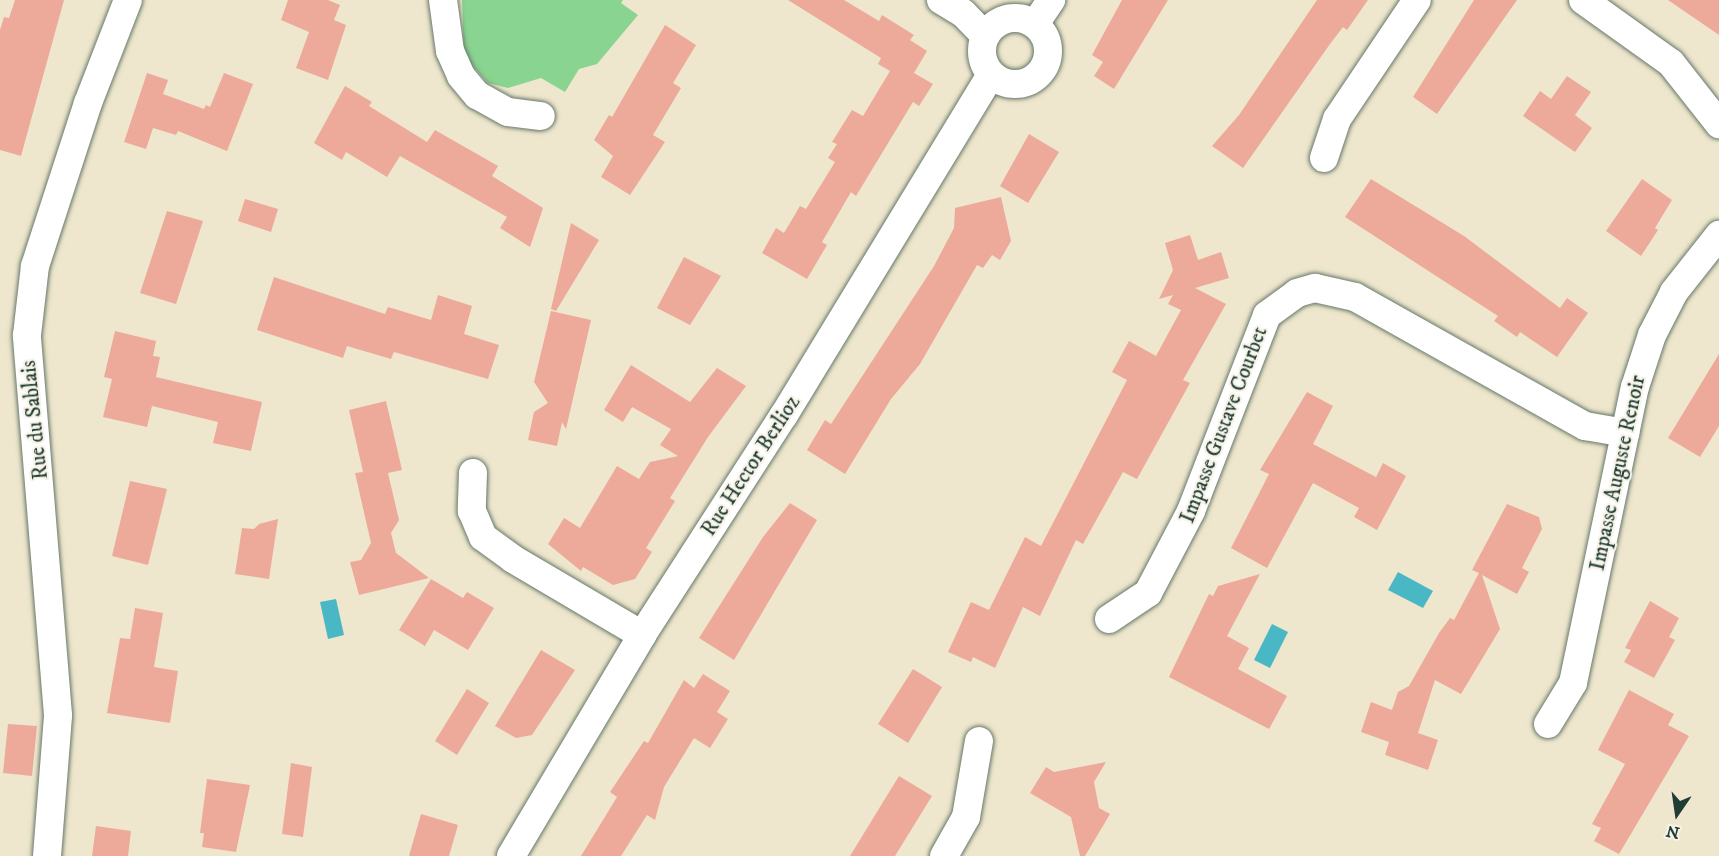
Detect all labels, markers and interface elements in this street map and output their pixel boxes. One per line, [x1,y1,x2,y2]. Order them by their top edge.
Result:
street label: Impasse Gustave Courbet [1175,323,1273,527]
street label: Rue du Sablais [16,359,54,481]
street label: Impasse Auguste Renoir [1585,373,1651,573]
street label: Rue Hector Berlioz [696,391,806,541]
north arrow [1647,784,1707,844]
text: N [1664,820,1682,843]

